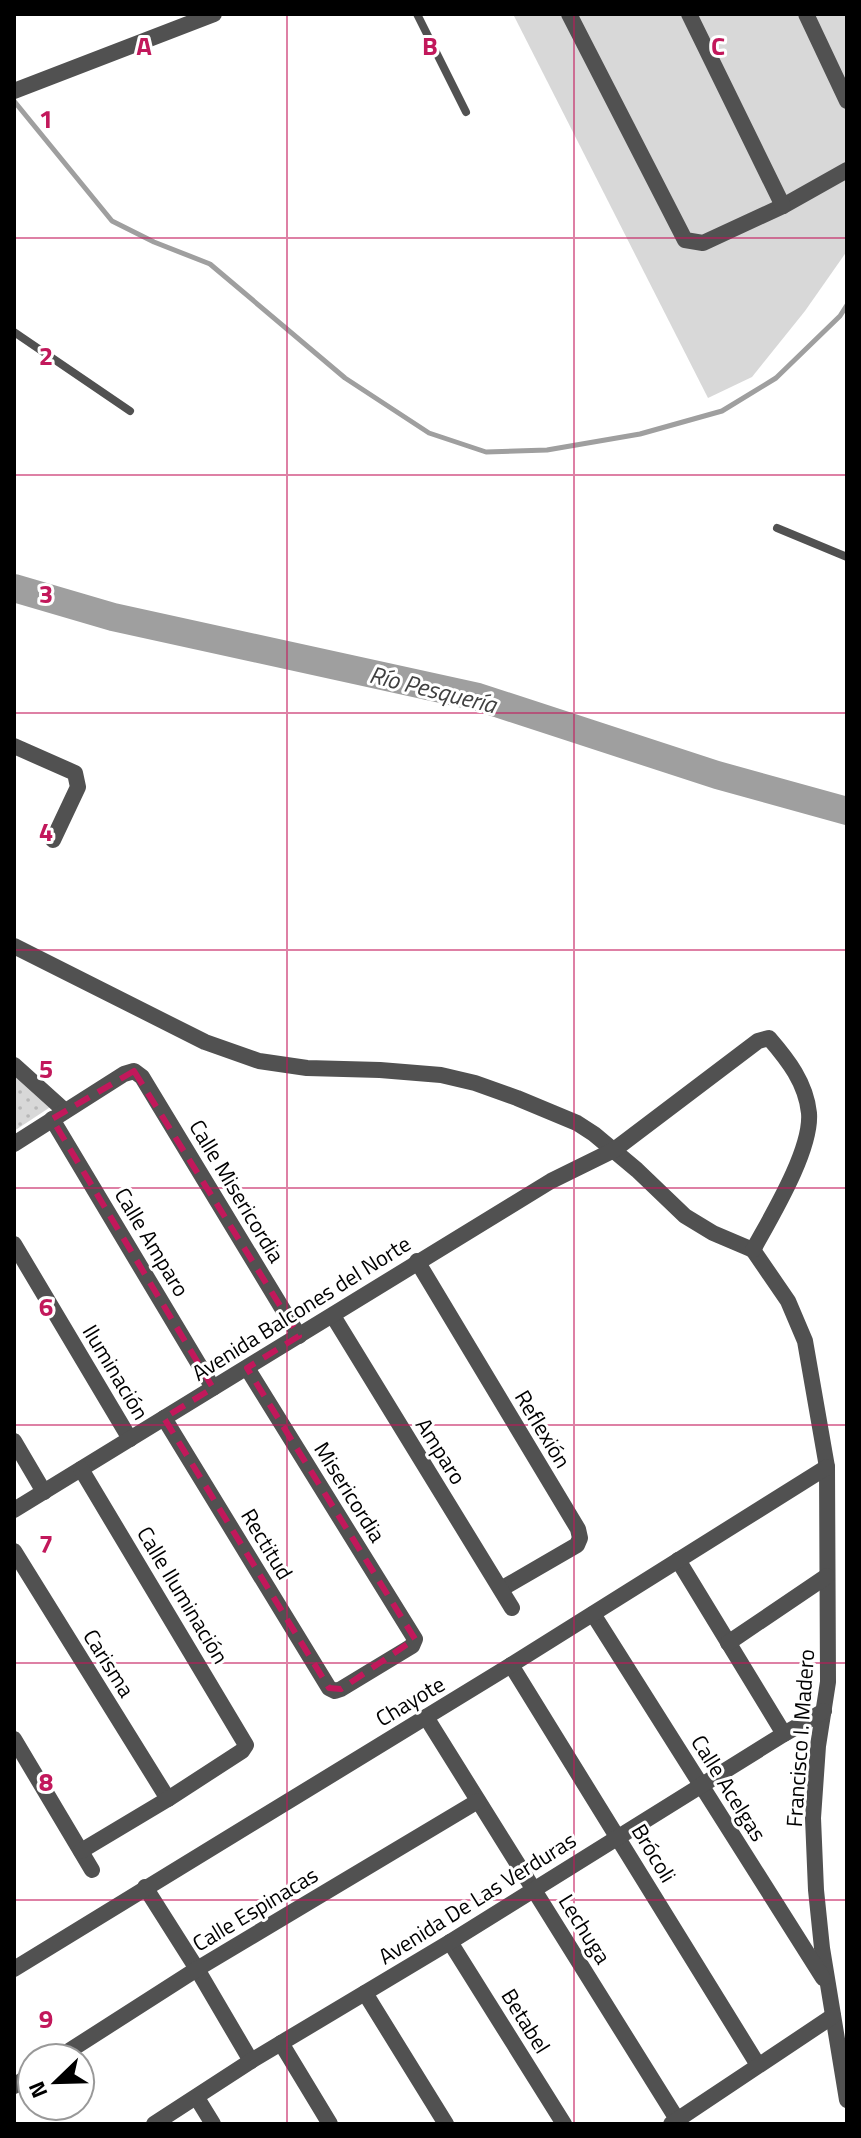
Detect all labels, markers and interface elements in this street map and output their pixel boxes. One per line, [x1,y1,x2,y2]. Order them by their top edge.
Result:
text: A [136,26,152,65]
text: B [422,26,438,65]
text: C [711,26,725,65]
text: 1 [39,99,53,138]
text: 2 [39,336,53,375]
text: 3 [39,574,53,613]
water label: Río Pesquería [366,656,502,723]
text: 4 [39,812,53,851]
text: 5 [39,1049,53,1088]
street label: Calle Misericordia [181,1113,293,1269]
street label: Calle Amparo [106,1181,198,1303]
street label: Avenida Balcones del Norte [185,1227,417,1389]
text: 6 [39,1287,53,1326]
street label: Iluminación [74,1318,158,1426]
street label: Reflexión [506,1383,580,1475]
street label: Amparo [407,1411,475,1491]
street label: Misericordia [306,1435,394,1549]
street label: Rectitud [232,1502,302,1586]
street label: Calle Iluminación [128,1520,238,1670]
text: 7 [39,1524,53,1563]
street label: Carisma [75,1622,143,1704]
street label: Francisco I. Madero [777,1648,823,1828]
street label: Chayote [369,1667,451,1735]
street label: Calle Acelgas [683,1728,775,1848]
text: 8 [39,1762,53,1801]
street label: Brócoli [623,1817,685,1889]
street label: Avenida De Las Verduras [371,1823,583,1973]
street label: Calle Espinacas [186,1858,324,1960]
street label: Lechuga [550,1887,620,1971]
street label: Betabel [493,1982,559,2060]
text: 9 [39,1999,53,2038]
north arrow [16,2042,96,2122]
text: N [19,2076,56,2103]

